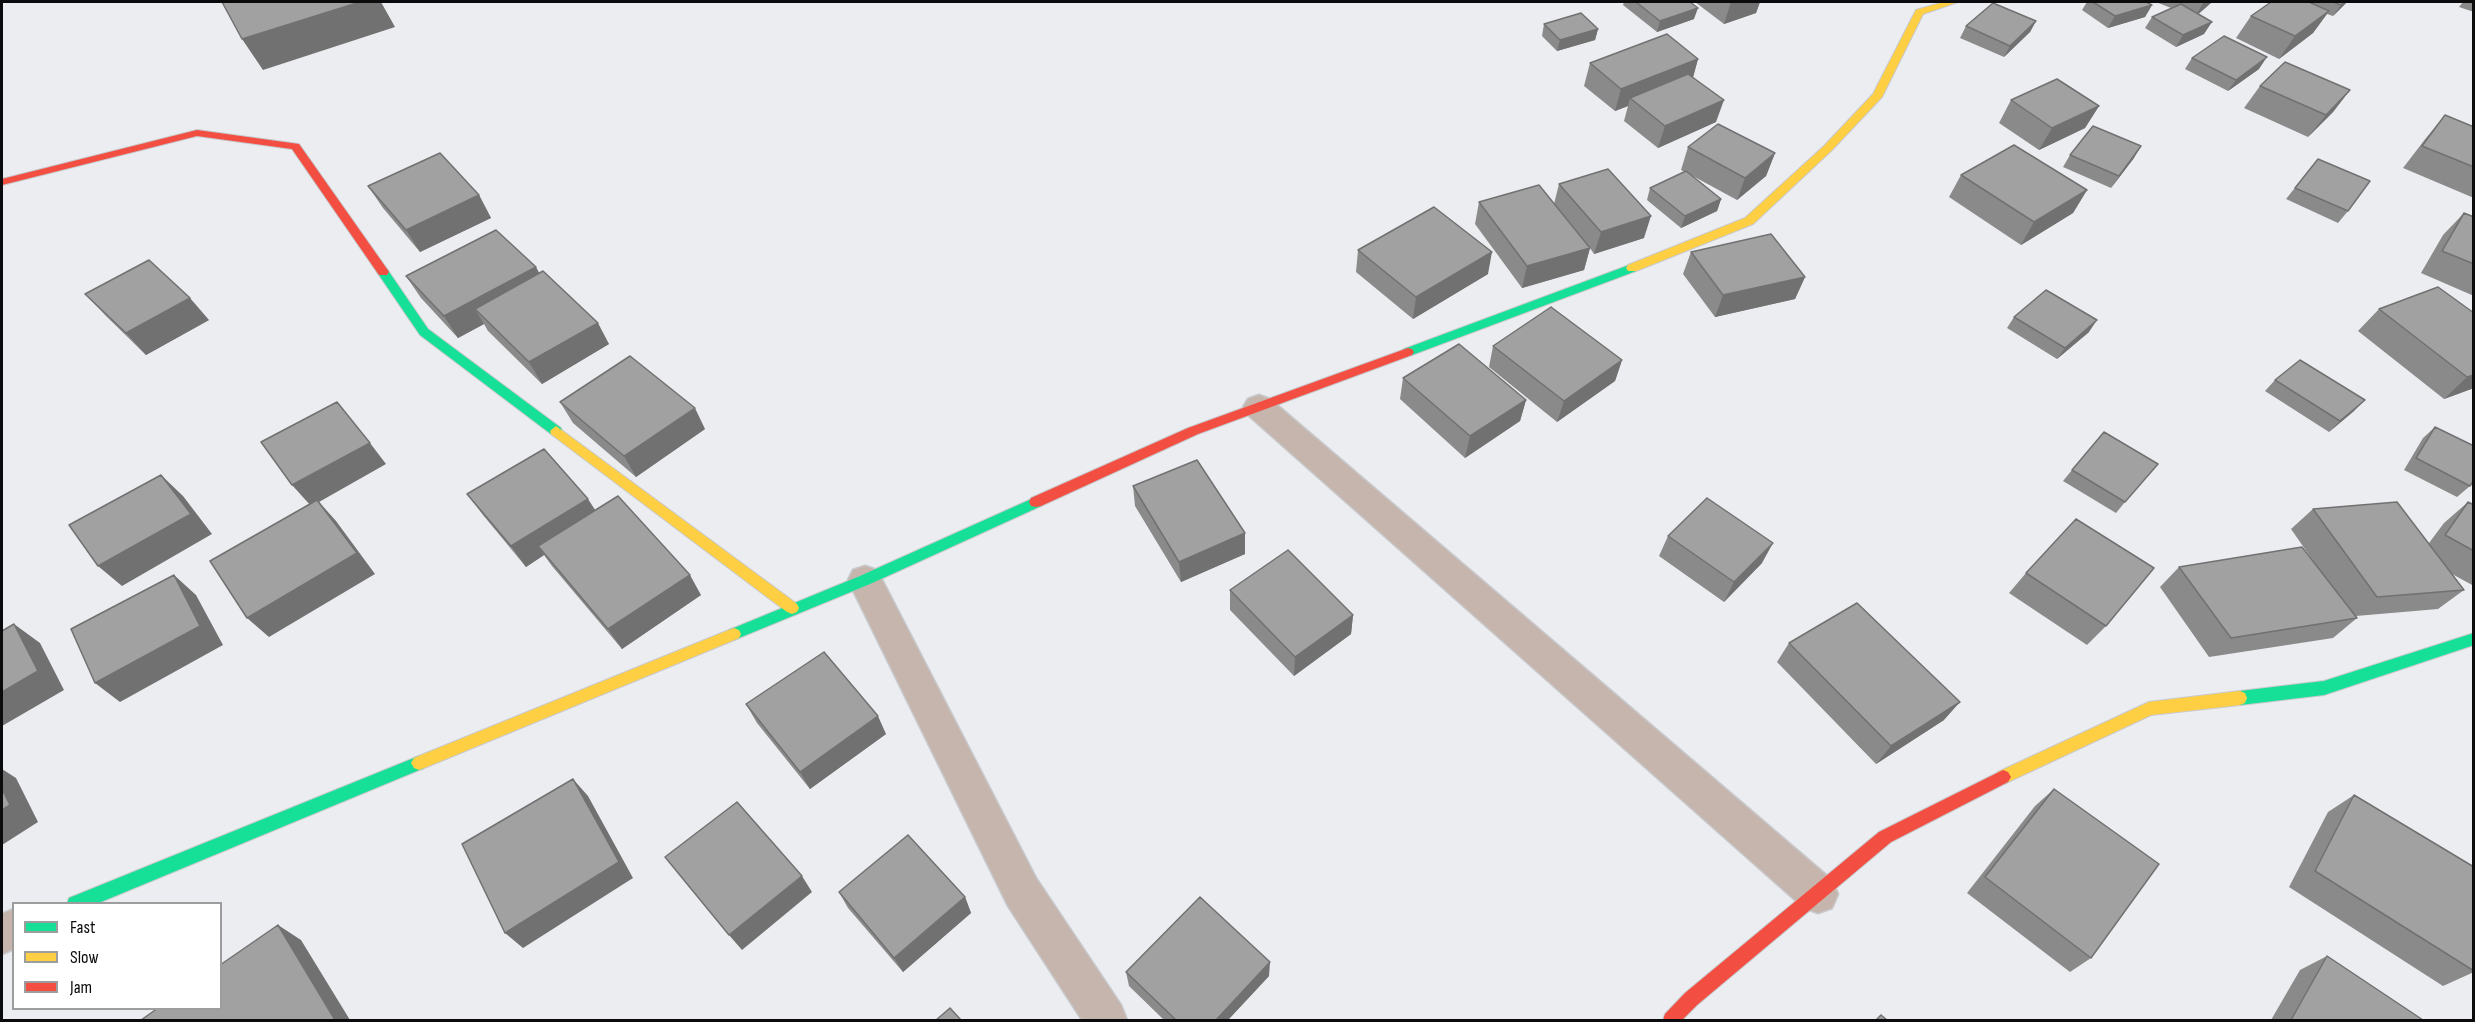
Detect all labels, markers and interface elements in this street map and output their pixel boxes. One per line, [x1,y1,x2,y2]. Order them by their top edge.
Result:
legend [12,902,222,1010]
text: Fast [70,917,95,938]
text: Slow [70,947,99,968]
text: Jam [70,977,92,998]

